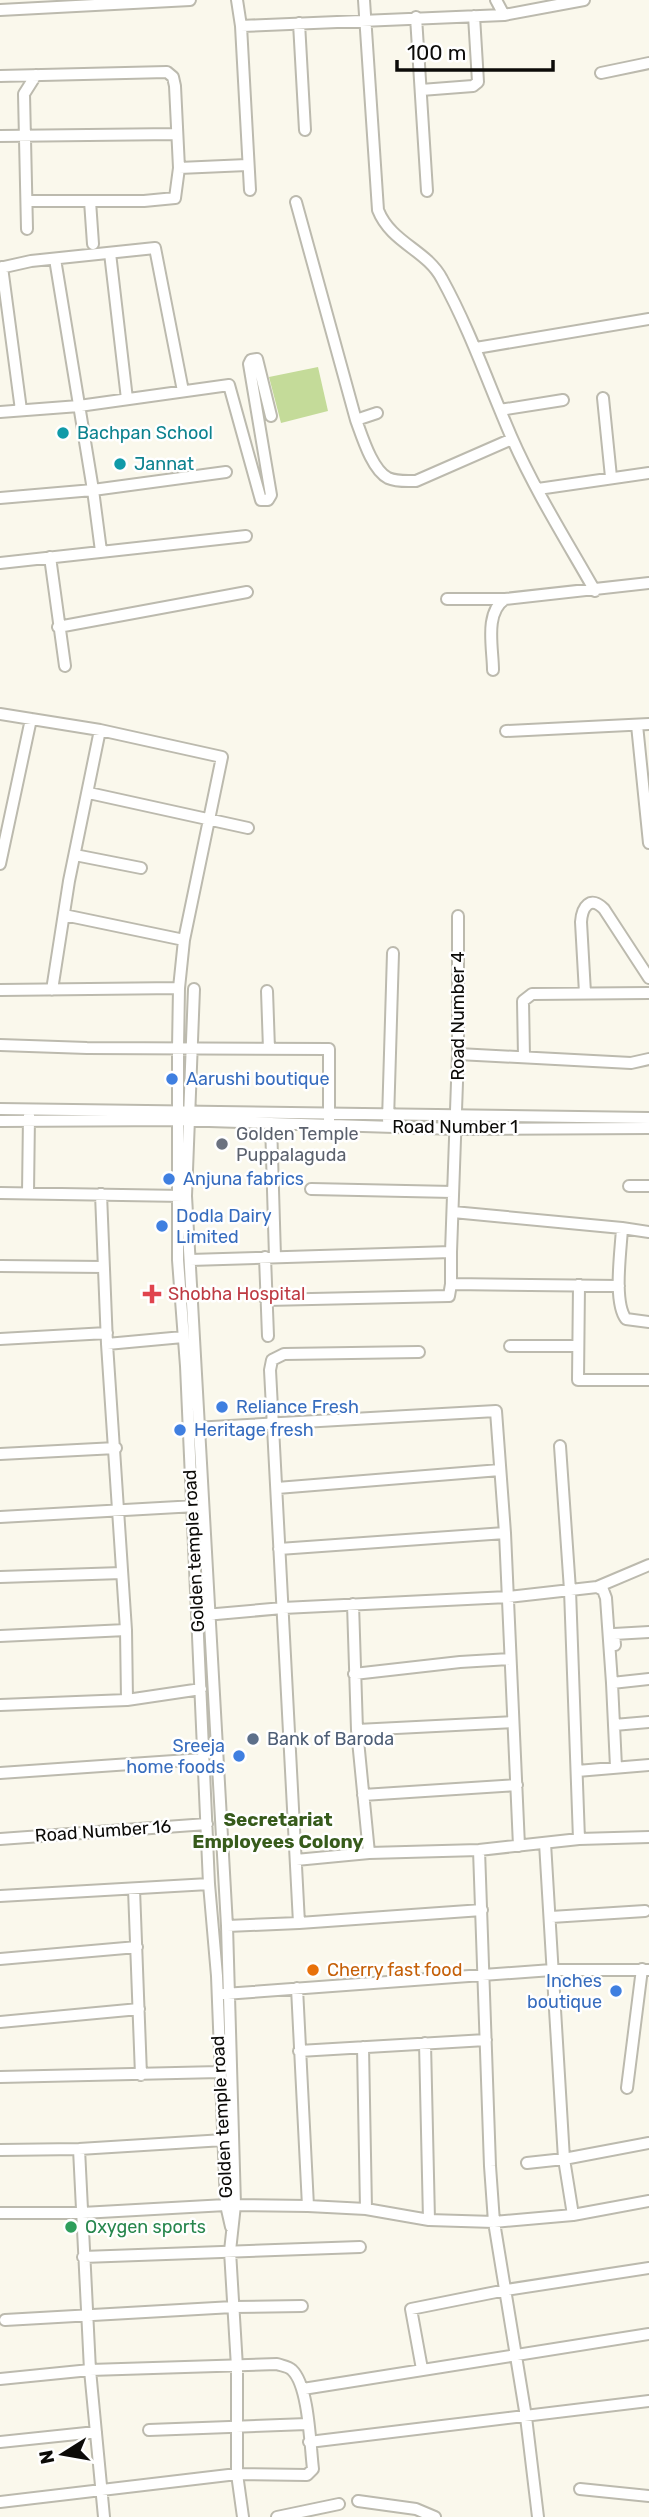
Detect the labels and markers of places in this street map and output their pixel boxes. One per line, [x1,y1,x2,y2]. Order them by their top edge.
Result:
place label: Bachpan School [77,422,213,444]
marker: Bachpan School [55,425,71,441]
place label: Jannat [134,453,194,475]
marker: Jannat [112,456,128,472]
place label: Aarushi boutique [186,1068,330,1090]
marker: Aarushi boutique [164,1071,180,1087]
place label: Golden Temple Puppalaguda [236,1123,359,1166]
marker: Golden Temple Puppalaguda [214,1136,230,1152]
place label: Anjuna fabrics [183,1168,304,1190]
marker: Anjuna fabrics [161,1171,177,1187]
place label: Dodla Dairy Limited [176,1205,272,1248]
marker: Dodla Dairy Limited [154,1218,170,1234]
place label: Shobha Hospital [168,1283,305,1305]
marker: Shobha Hospital [142,1284,162,1304]
place label: Reliance Fresh [236,1396,359,1418]
marker: Reliance Fresh [214,1399,230,1415]
place label: Heritage fresh [194,1419,314,1441]
marker: Heritage fresh [172,1422,188,1438]
place label: Bank of Baroda [267,1728,394,1750]
marker: Bank of Baroda [245,1731,261,1747]
place label: Sreeja home foods [126,1735,225,1778]
marker: Sreeja home foods [231,1748,247,1764]
place label: Cherry fast food [327,1959,462,1981]
marker: Cherry fast food [305,1962,321,1978]
place label: Inches boutique [527,1970,602,2013]
marker: Inches boutique [608,1983,624,1999]
place label: Oxygen sports [85,2216,206,2238]
marker: Oxygen sports [63,2219,79,2235]

